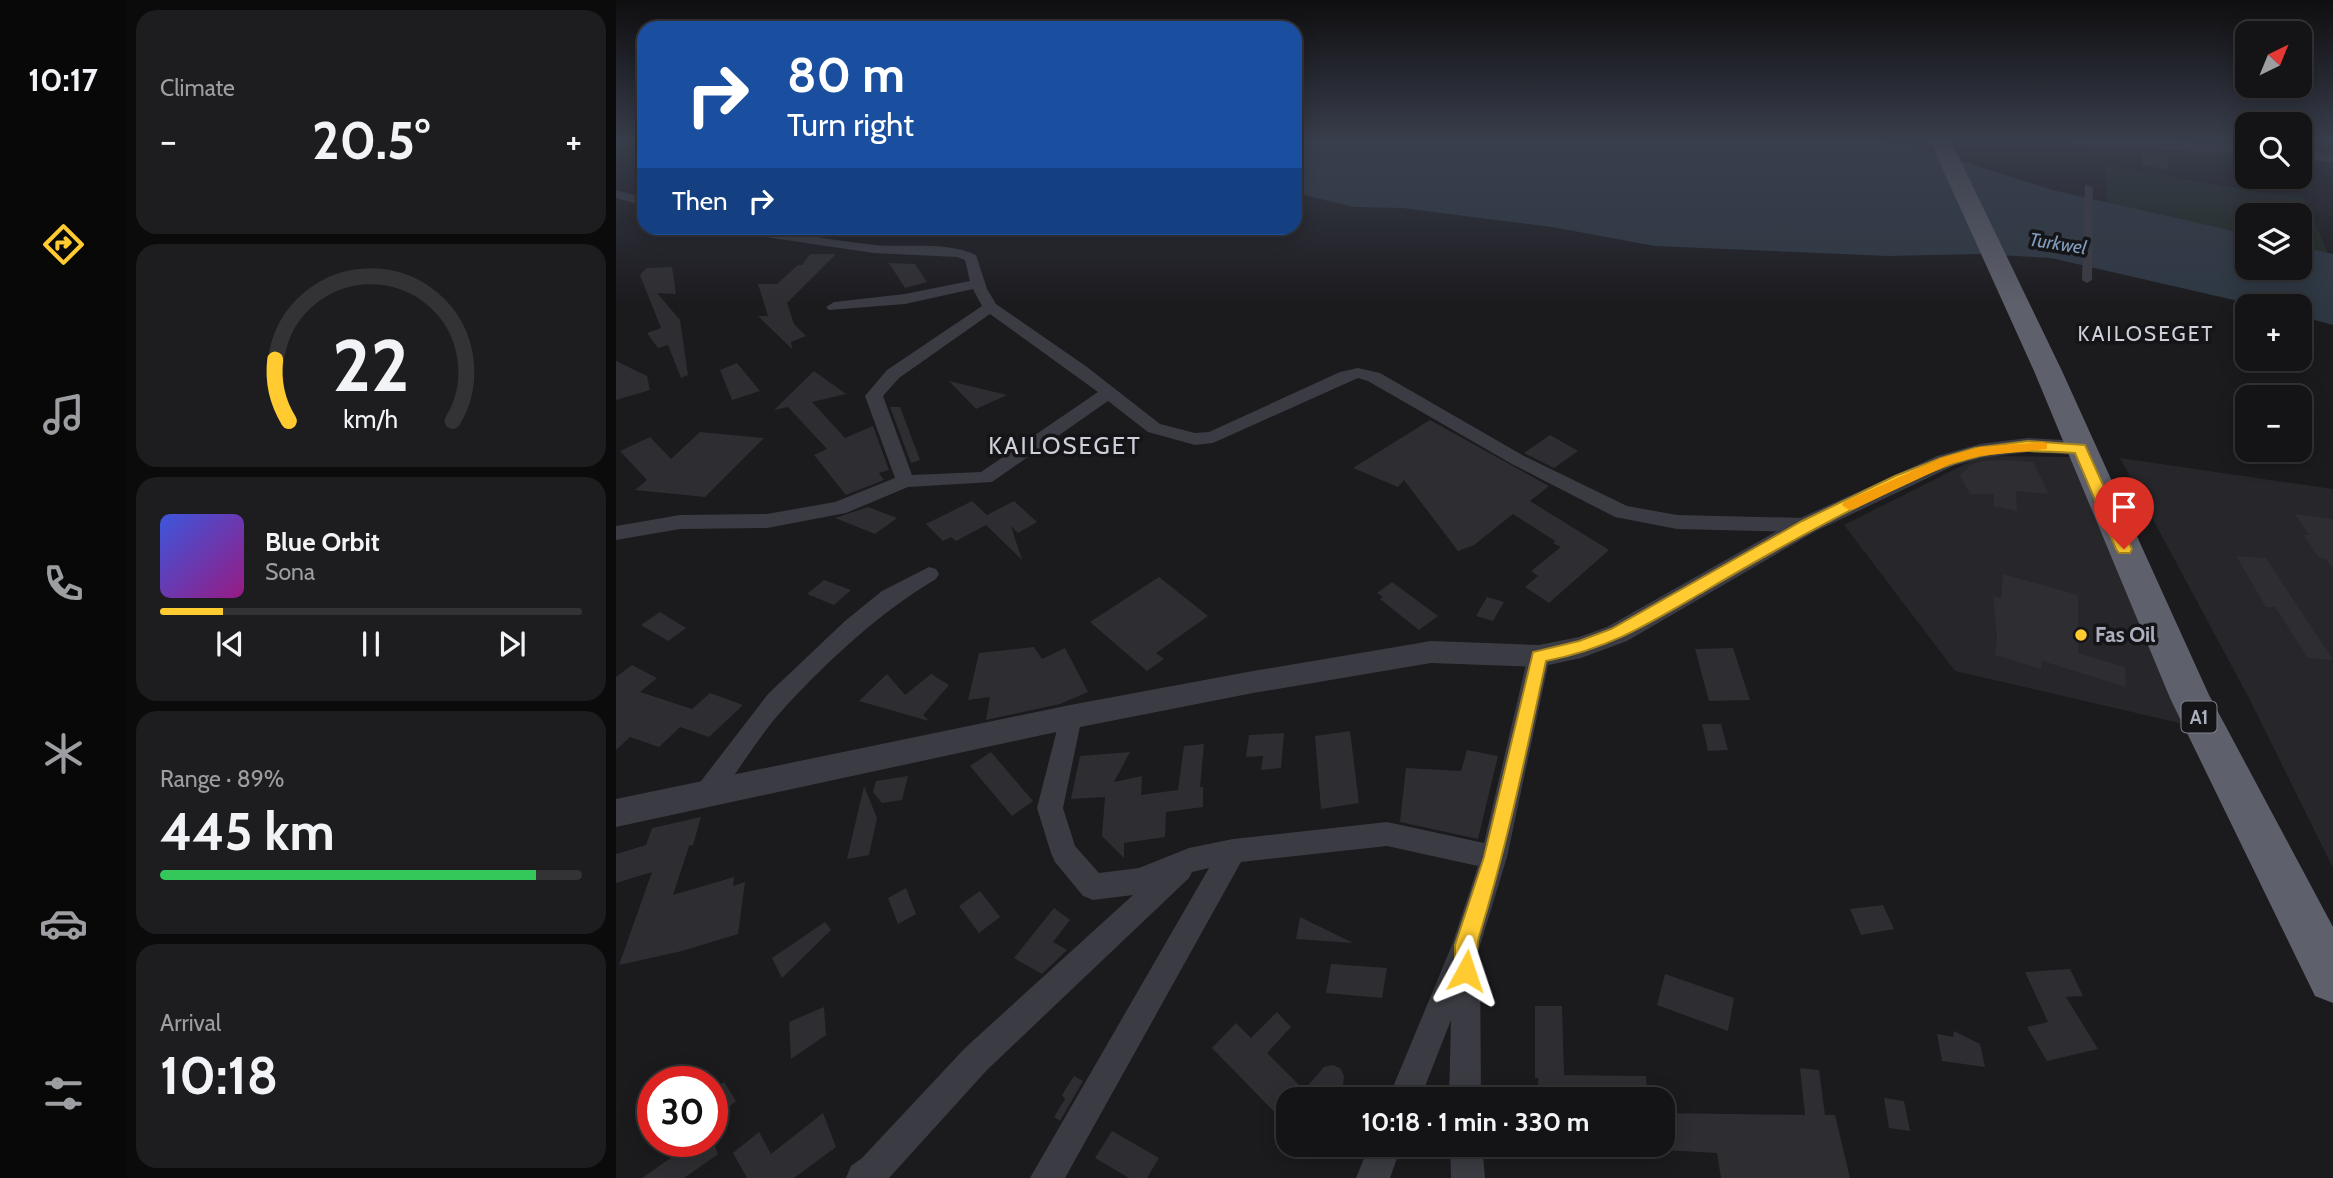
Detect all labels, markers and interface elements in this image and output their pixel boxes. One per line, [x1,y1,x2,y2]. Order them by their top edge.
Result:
north arrow [2235,21,2312,98]
map controls [2235,21,2312,462]
text: 80 m [787,45,905,104]
icon: right [672,49,763,140]
text: 10:17 [28,60,98,99]
text: Climate [160,74,235,102]
text: Turn right [787,105,914,144]
text: 20.5° [312,109,430,172]
button: search [2235,112,2312,189]
text: − [160,117,177,164]
text: + [565,117,582,164]
icon: right [742,182,780,220]
text: Then [672,185,728,217]
button: layers [2235,203,2312,280]
icon: directions [39,220,88,269]
water label: Turkwel [2028,228,2089,259]
button: + [2235,294,2312,371]
district label: KAILOSEGET [2078,321,2214,346]
text: 22 [332,322,410,410]
button: − [2235,385,2312,462]
icon: music [39,390,88,439]
text: km/h [344,404,398,434]
district label: KAILOSEGET [988,431,1142,460]
pin [2094,477,2154,549]
icon: arrive [2105,488,2143,526]
text: Blue Orbit [265,526,380,558]
text: Sona [265,558,315,586]
icon: phone [39,559,88,608]
place label: Fas Oil [2095,622,2156,647]
icon: previous [211,625,249,663]
icon: pause [352,625,390,663]
icon: next [493,625,531,663]
marker: Fas Oil [2073,627,2089,643]
road number: A1 [2182,702,2216,732]
icon: climate [39,729,88,778]
text: Range · 89% [160,765,284,793]
text: 445 km [160,800,335,863]
icon: car [39,899,88,948]
position arrow [1429,934,1503,1008]
text: Arrival [160,1009,221,1037]
text: 10:18 [160,1044,278,1107]
speed limit sign: 30 [637,1066,728,1157]
icon: filters [39,1069,88,1118]
text: 10:18 · 1 min · 330 m [1362,1106,1589,1138]

